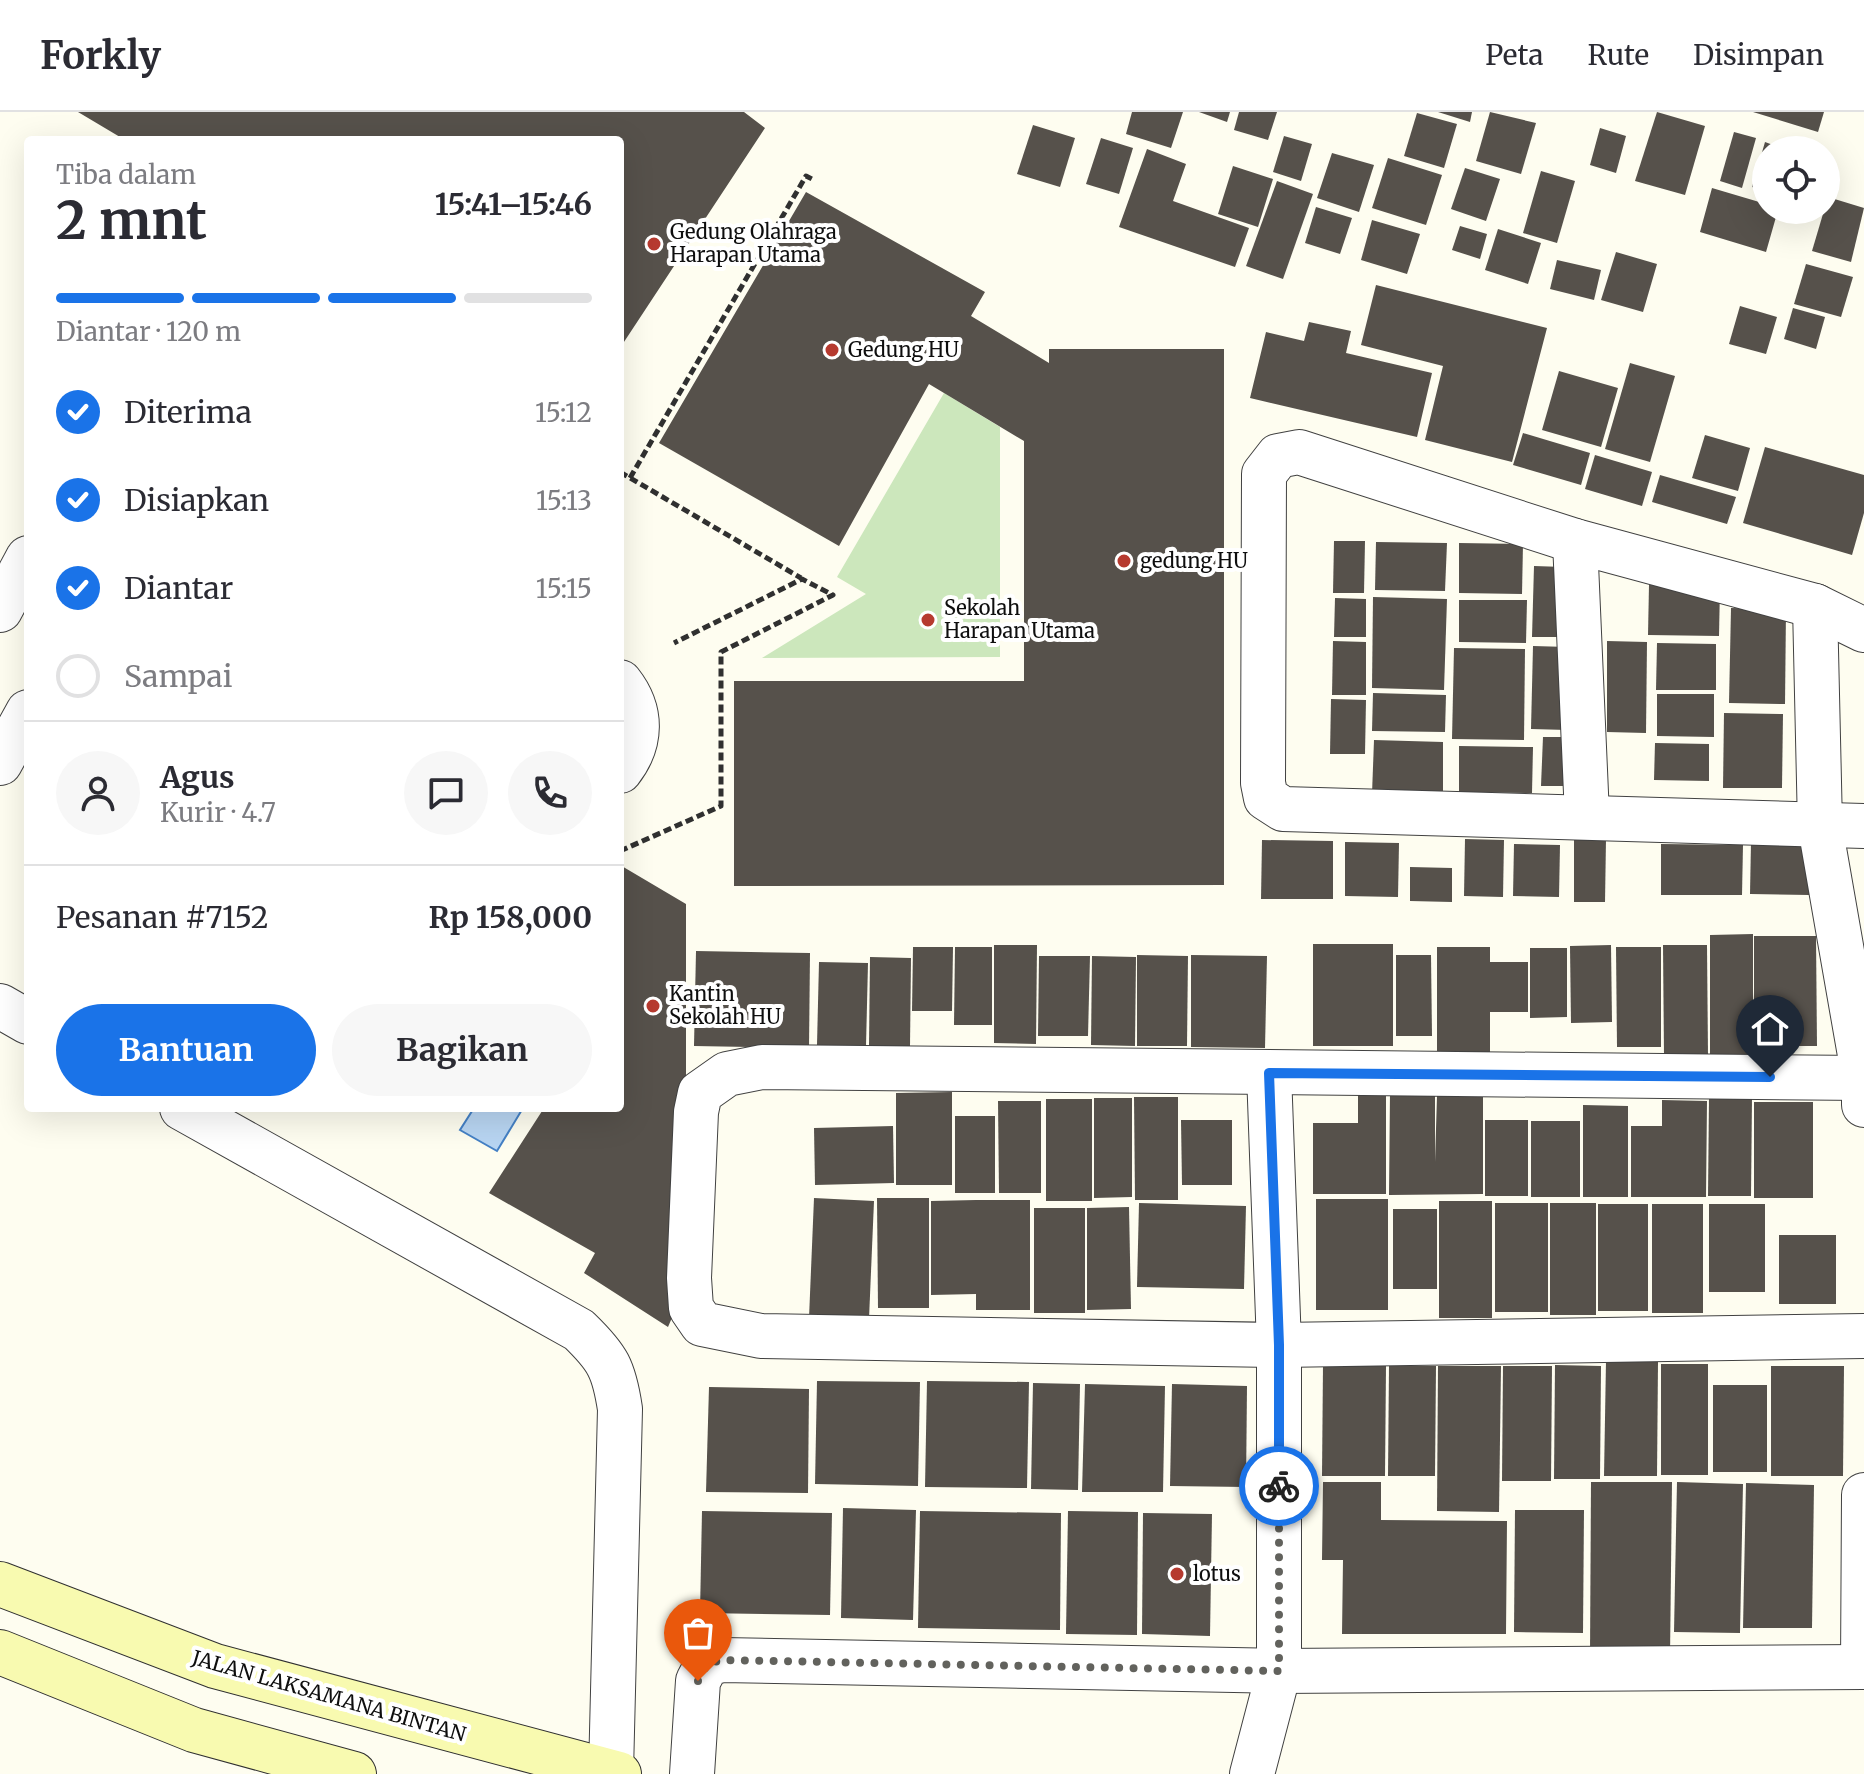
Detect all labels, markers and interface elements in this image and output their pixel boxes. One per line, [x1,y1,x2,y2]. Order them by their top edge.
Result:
text: Forkly [40,32,161,79]
text: Peta [1485,37,1544,73]
text: Rute [1588,37,1649,73]
text: Disimpan [1693,37,1824,73]
map controls [1752,136,1840,224]
button: locate [1752,136,1840,224]
text: Tiba dalam [56,158,196,191]
text: 15:41–15:46 [435,185,592,223]
text: 2 mnt [56,188,207,253]
place label: Gedung Olahraga Harapan Utama [670,219,837,267]
marker: Gedung Olahraga Harapan Utama [645,235,663,253]
text: Diantar · 120 m [56,315,241,348]
place label: Gedung HU [848,337,959,362]
marker: Gedung HU [823,341,841,359]
icon: check [56,390,100,434]
text: Diterima [124,393,252,431]
text: 15:12 [535,396,592,429]
icon: check [56,478,100,522]
text: Disiapkan [124,481,269,519]
text: 15:13 [536,484,592,517]
place label: gedung HU [1140,548,1248,573]
marker: gedung HU [1115,552,1133,570]
icon: check [56,566,100,610]
text: Diantar [124,569,233,607]
text: 15:15 [536,572,592,605]
place label: Sekolah Harapan Utama [944,595,1095,643]
marker: Sekolah Harapan Utama [919,611,937,629]
text: Sampai [124,657,232,695]
button: person [56,751,140,835]
button: chat [404,751,488,835]
button: phone [508,751,592,835]
text: Agus [160,758,235,796]
text: Kurir · 4.7 [160,796,276,829]
text: Pesanan #7152 [56,898,269,936]
text: Rp 158,000 [428,898,592,936]
place label: Kantin Sekolah HU [669,981,781,1029]
pin [1736,995,1804,1077]
marker: Kantin Sekolah HU [644,997,662,1015]
button: Bantuan [56,1004,316,1096]
button: Bagikan [332,1004,592,1096]
icon: home [1748,1007,1792,1051]
courier [1239,1446,1319,1526]
icon: bike [1257,1464,1301,1508]
place label: lotus [1193,1561,1241,1586]
marker: lotus [1168,1565,1186,1583]
pin [664,1599,732,1681]
icon: bag [676,1611,720,1655]
street label: JALAN LAKSAMANA BINTAN [188,1644,469,1747]

